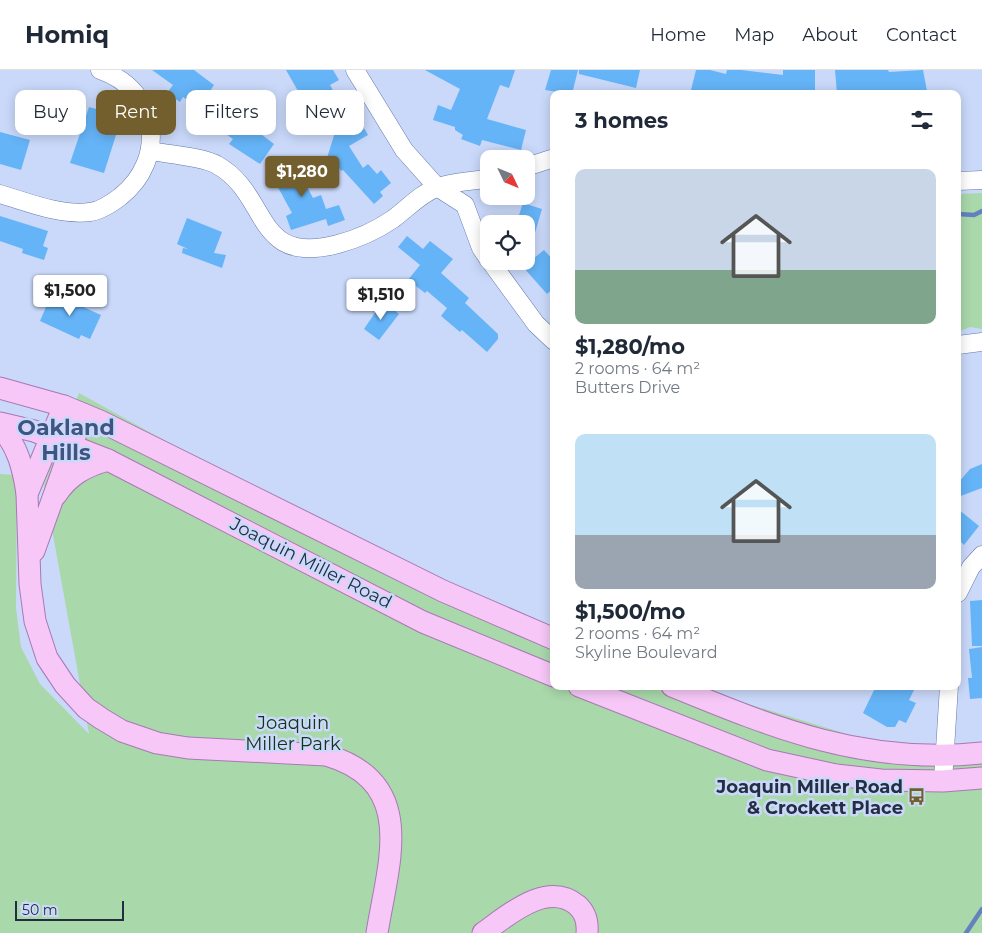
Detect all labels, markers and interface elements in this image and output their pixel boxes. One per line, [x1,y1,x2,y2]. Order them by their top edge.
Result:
text: Homiq [25,20,109,49]
text: Home [650,24,706,46]
text: Map [734,24,774,46]
text: About [802,24,858,46]
text: Contact [886,24,957,46]
chip: Buy [15,90,86,135]
chip: Rent [96,90,176,135]
chip: Filters [186,90,276,135]
chip: New [286,90,364,135]
icon: filters [908,106,936,134]
text: 3 homes [575,108,668,133]
north arrow [480,150,535,205]
map controls [480,150,535,270]
pin: $1,280 [261,156,343,198]
text: $1,280 [276,162,328,181]
icon: home [711,201,801,291]
button: locate [480,215,535,270]
pin: $1,500 [29,274,111,317]
pin: $1,510 [340,278,422,321]
text: $1,500 [44,281,96,300]
text: $1,510 [357,285,405,304]
text: $1,280/mo [575,334,685,359]
text: 2 rooms · 64 m² [575,359,700,378]
text: Butters Drive [575,378,680,397]
district label: Oakland Hills [17,414,115,466]
icon: home [711,466,801,556]
street label: Joaquin Miller Road [226,512,396,613]
text: $1,500/mo [575,599,685,624]
text: 2 rooms · 64 m² [575,624,700,643]
text: Skyline Boulevard [575,643,717,662]
park label: Joaquin Miller Park [245,712,341,755]
place label: Joaquin Miller Road & Crockett Place [716,776,903,819]
bus stop icon: Joaquin Miller Road & Crockett Place [907,787,927,807]
scale bar [15,898,124,921]
text: 50 m [22,901,58,919]

